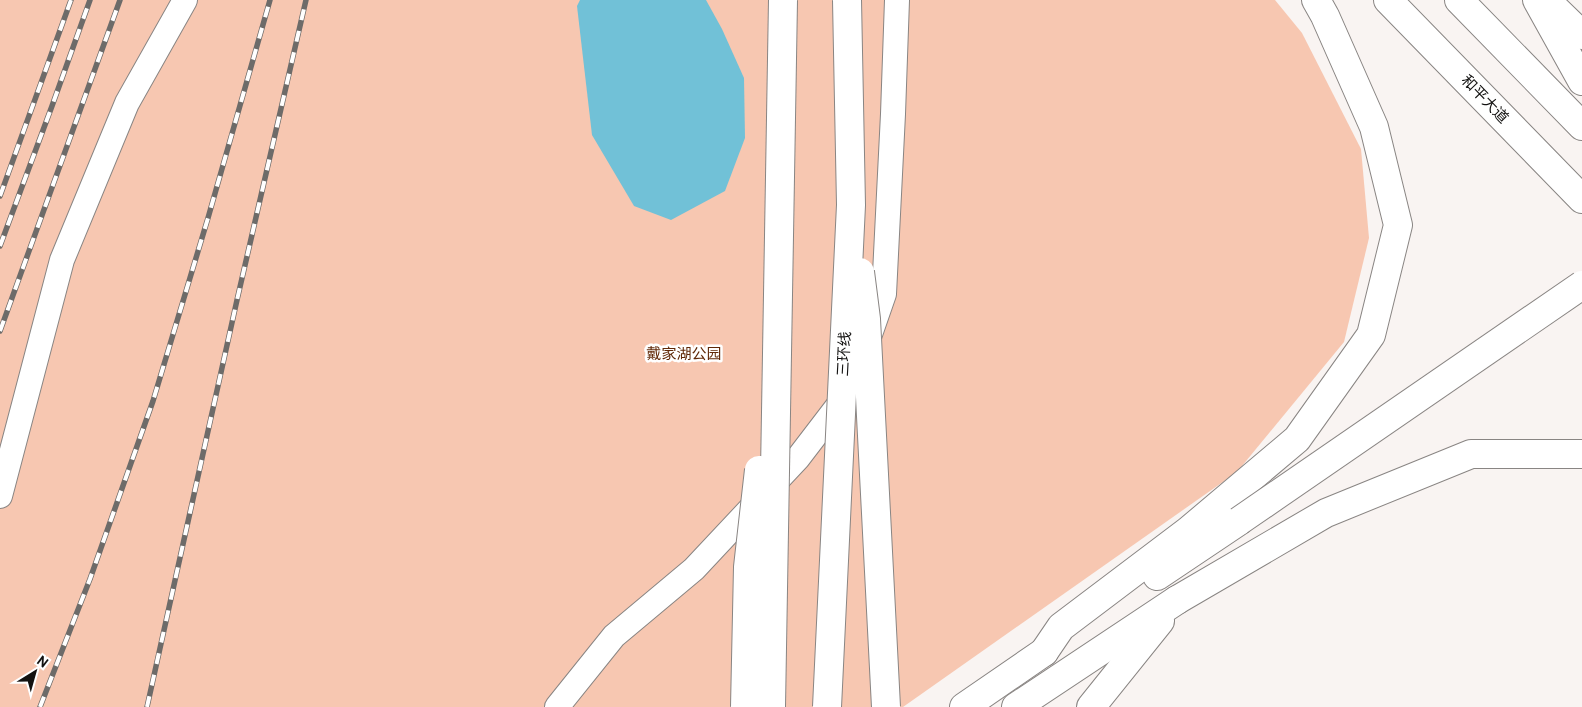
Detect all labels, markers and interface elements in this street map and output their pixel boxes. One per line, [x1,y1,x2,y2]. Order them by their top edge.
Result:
street label: 和平大道 [1456,72,1512,128]
street label: 三环线 [835,331,856,377]
park label: 戴家湖公园 [646,346,722,365]
north arrow [10,647,60,697]
text: N [33,653,51,673]

